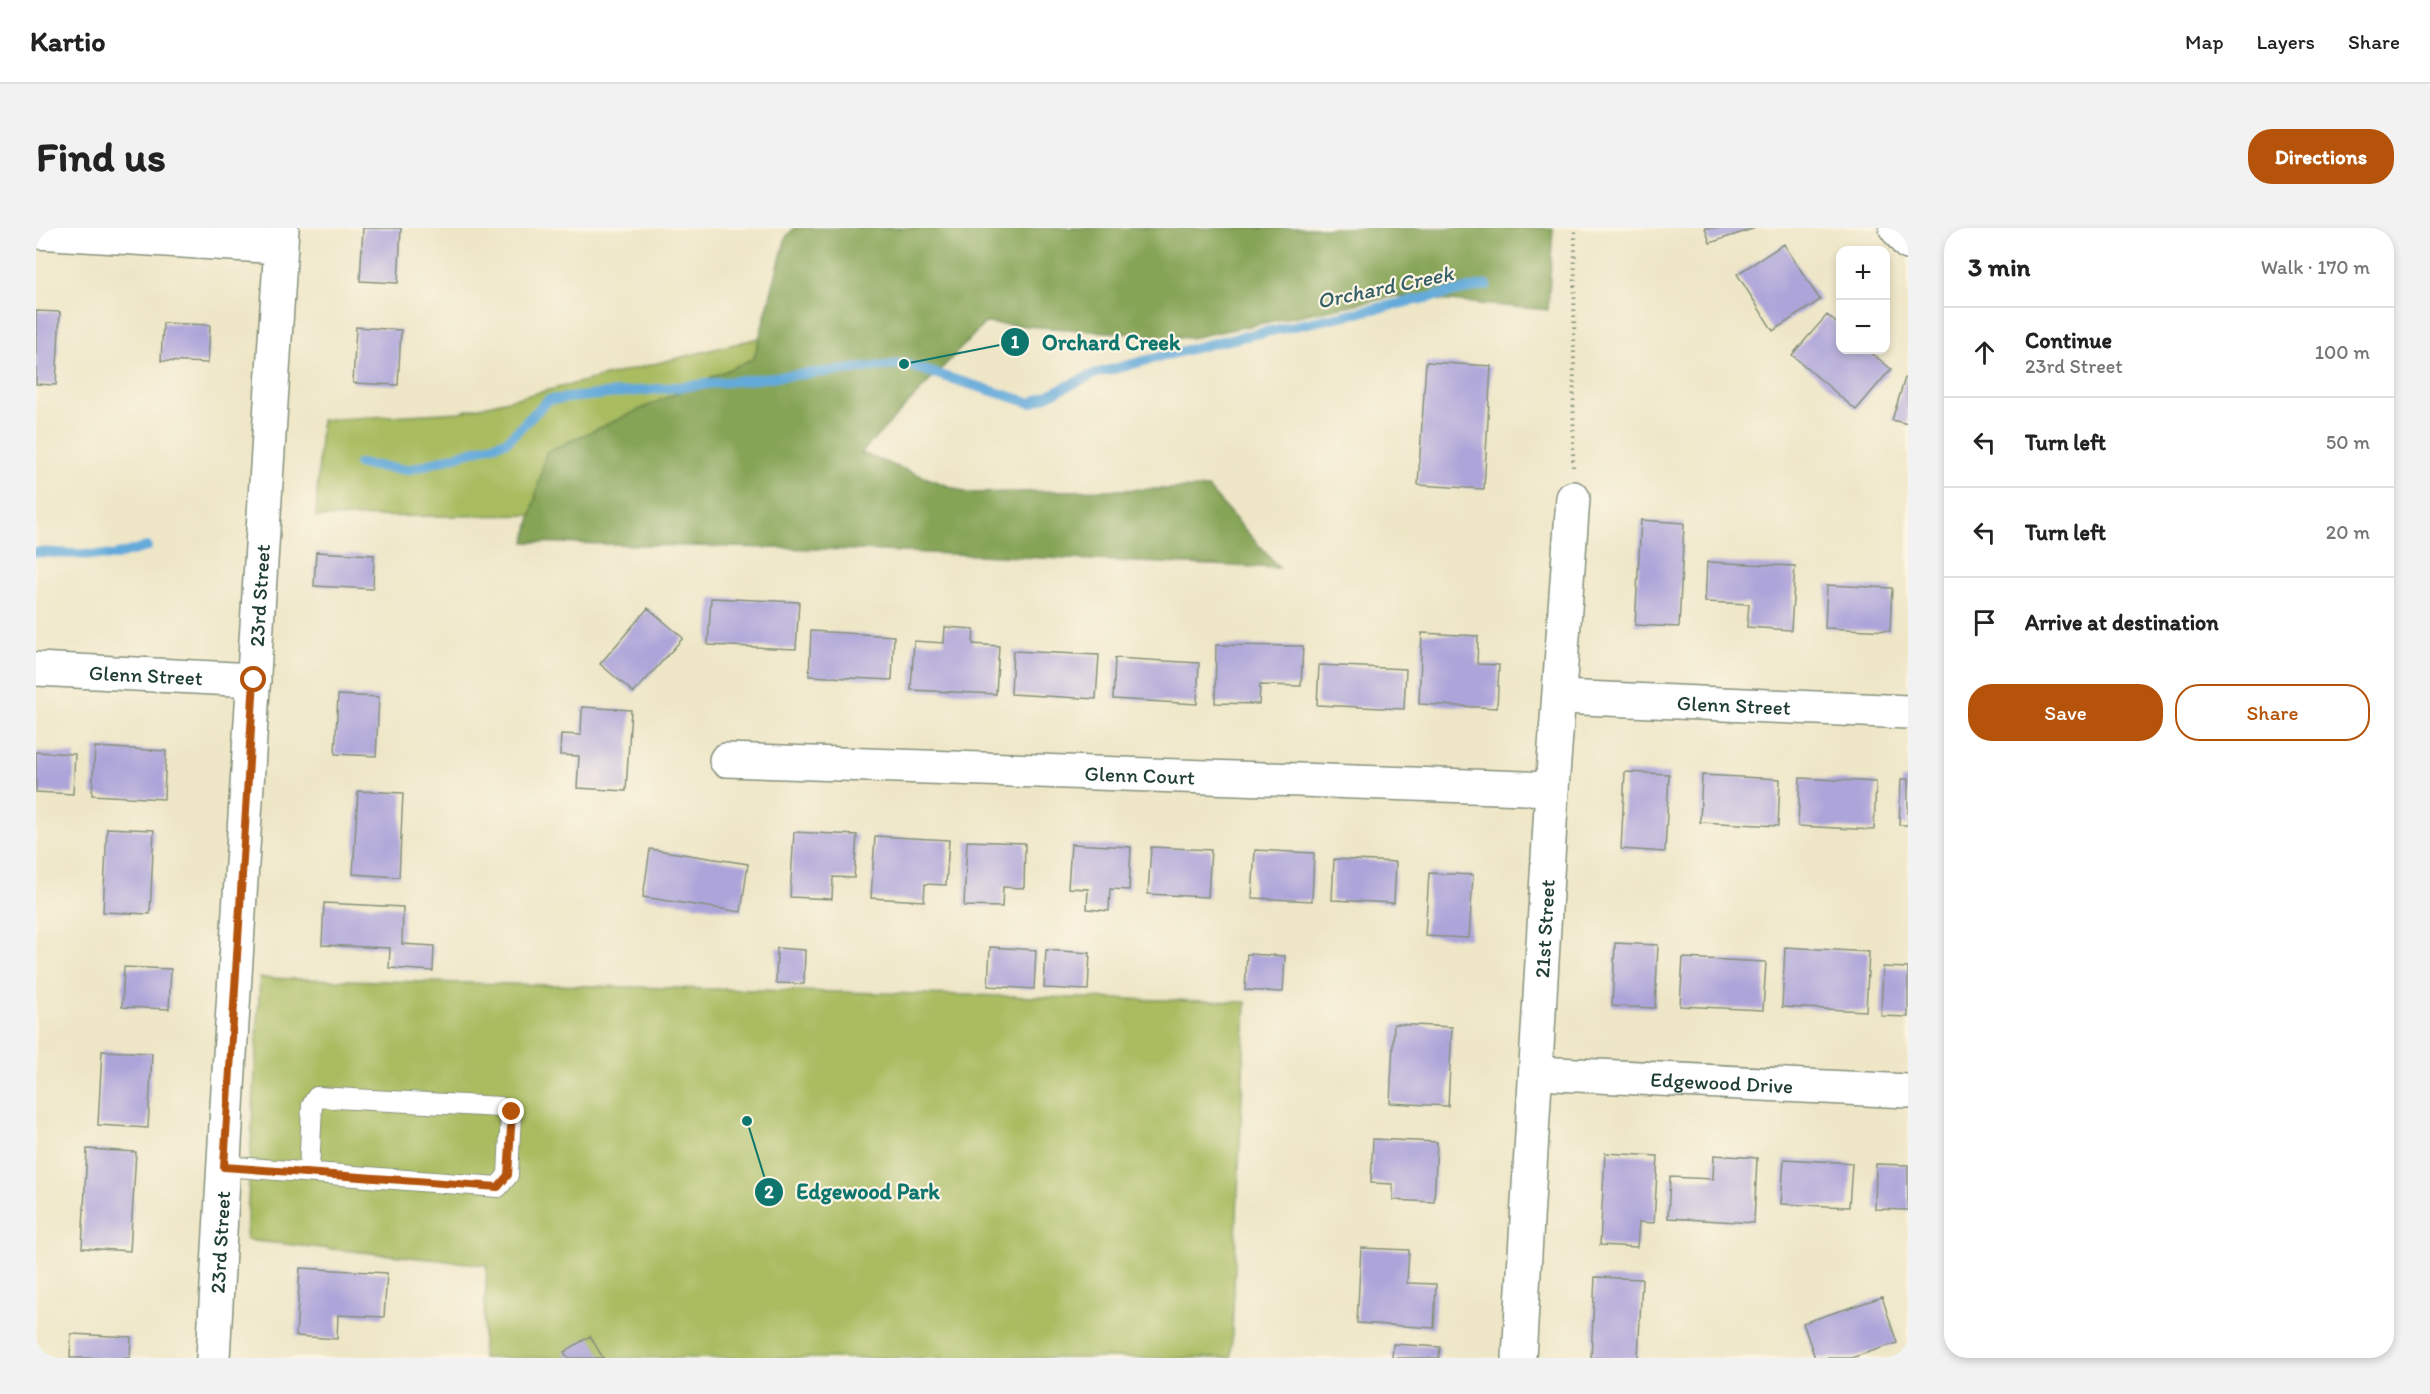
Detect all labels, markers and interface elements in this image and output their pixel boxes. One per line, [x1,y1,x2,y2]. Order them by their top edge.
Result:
text: Kartio [30,24,105,58]
text: Map [2185,29,2224,54]
text: Layers [2257,29,2315,54]
text: Share [2348,29,2400,54]
button: Directions [2248,129,2394,184]
text: Find us [36,131,166,182]
map controls [1836,246,1890,354]
button: + [1836,246,1890,300]
text: 3 min [1968,251,2030,283]
text: Walk · 170 m [2261,255,2370,279]
water label: Orchard Creek [1314,259,1457,315]
button: − [1836,300,1890,354]
callout: Orchard Creek [1000,322,1192,362]
text: Continue [2025,327,2112,354]
text: Orchard Creek [1042,329,1181,356]
text: 1 [1011,331,1020,353]
icon: ahead [1968,336,2001,369]
text: 100 m [2315,340,2370,364]
text: 23rd Street [2025,354,2123,378]
icon: left [1968,426,2001,459]
text: Turn left [2025,429,2106,456]
text: 50 m [2326,430,2370,454]
icon: left [1968,516,2001,549]
text: Turn left [2025,519,2106,546]
text: 20 m [2326,520,2370,544]
street label: 23rd Street [243,543,275,647]
icon: arrive [1968,606,2001,639]
text: Arrive at destination [2025,609,2219,636]
street label: Glenn Street [88,659,203,690]
route start [240,666,266,692]
button: Save [1968,684,2163,741]
button: Share [2175,684,2370,741]
street label: Glenn Street [1676,690,1791,719]
street label: Glenn Court [1084,760,1196,789]
street label: 21st Street [1529,879,1559,979]
street label: Edgewood Drive [1650,1066,1794,1098]
route end [498,1098,524,1124]
callout: Edgewood Park [754,1172,952,1212]
text: Edgewood Park [796,1178,940,1205]
text: 2 [764,1181,774,1203]
street label: 23rd Street [204,1190,235,1294]

